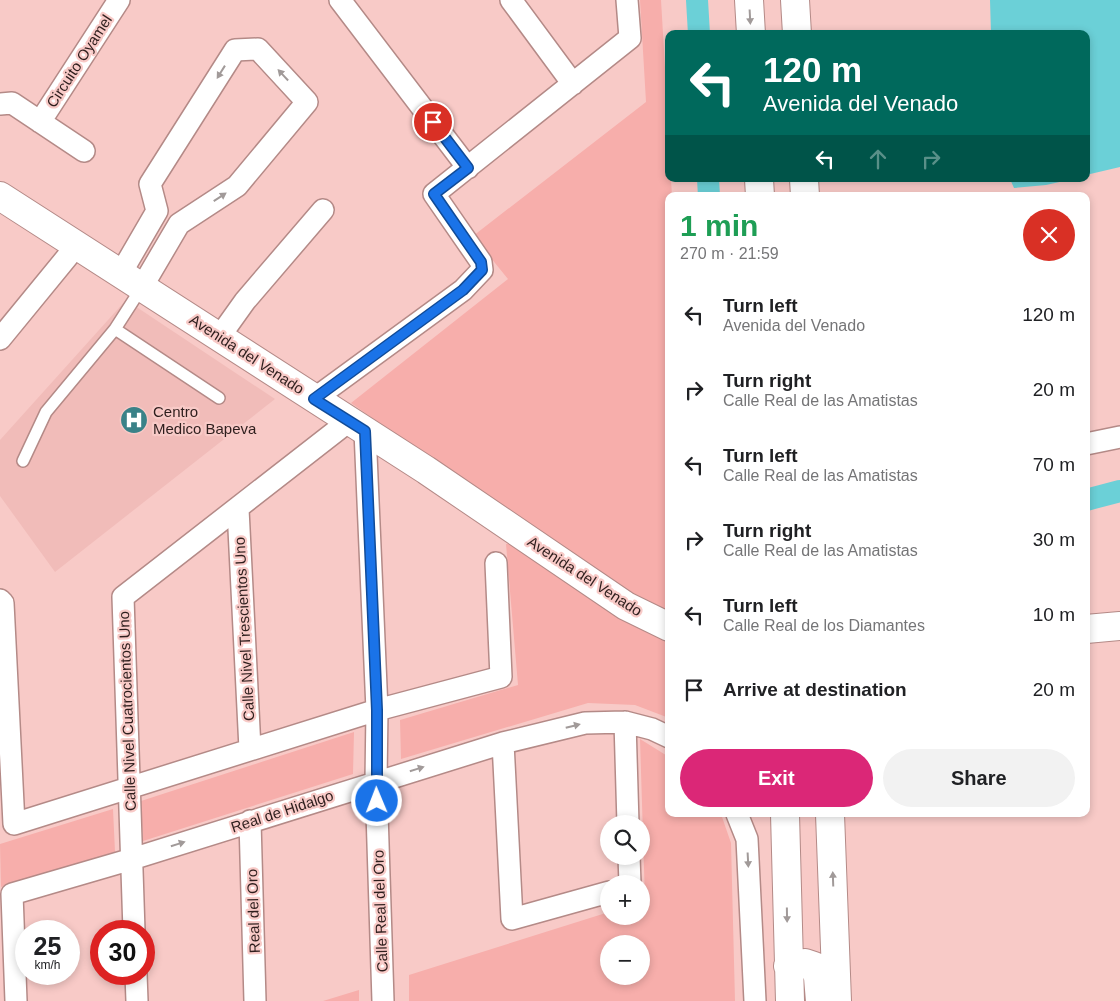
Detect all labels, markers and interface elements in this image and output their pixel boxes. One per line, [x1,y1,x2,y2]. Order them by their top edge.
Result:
one-way arrow [746,9,754,25]
street label: Circuito Oyamel [43,12,115,110]
icon: left [680,50,745,115]
text: 120 m [763,50,862,89]
one-way arrow [216,65,226,78]
one-way arrow [277,70,289,82]
text: Avenida del Venado [763,91,958,116]
pin [412,101,454,143]
icon: arrive [419,108,447,136]
icon: left [811,145,839,173]
icon: ahead [864,145,892,173]
icon: right [917,145,945,173]
one-way arrow [213,193,226,202]
text: 1 min [680,209,758,242]
button: close [1023,209,1075,261]
text: 270 m · 21:59 [680,245,779,262]
text: Turn left [723,295,798,316]
icon: left [680,301,708,329]
text: 120 m [1022,304,1075,325]
street label: Avenida del Venado [187,311,307,397]
text: Avenida del Venado [723,317,865,334]
text: Turn right [723,370,811,391]
icon: right [680,376,708,404]
text: 20 m [1033,379,1075,400]
text: Calle Real de las Amatistas [723,392,918,409]
place label: Centro Medico Bapeva [153,403,257,437]
hospital icon: Centro Medico Bapeva [119,405,149,435]
text: Turn left [723,445,798,466]
icon: left [680,451,708,479]
text: 70 m [1033,454,1075,475]
text: Calle Real de las Amatistas [723,467,918,484]
text: Turn right [723,520,811,541]
icon: right [680,526,708,554]
text: 30 m [1033,529,1075,550]
street label: Avenida del Venado [525,533,645,619]
street label: Calle Nivel Trescientos Uno [231,537,257,721]
text: Calle Real de las Amatistas [723,542,918,559]
text: Turn left [723,595,798,616]
icon: left [680,601,708,629]
text: 10 m [1033,604,1075,625]
street label: Calle Nivel Cuatrocientos Uno [115,611,139,811]
text: Calle Real de los Diamantes [723,617,925,634]
icon: arrive [680,676,708,704]
text: Arrive at destination [723,679,907,700]
text: 20 m [1033,679,1075,700]
one-way arrow [566,721,581,729]
button: Exit [680,749,873,807]
button: Share [883,749,1075,807]
one-way arrow [409,765,424,773]
position arrow [350,774,402,826]
street label: Real de Hidalgo [229,786,335,836]
map controls [600,815,650,985]
button: search [600,815,650,865]
one-way arrow [171,840,186,848]
street label: Calle Real del Oro [369,849,391,973]
one-way arrow [745,853,753,869]
street label: Real del Oro [243,869,263,953]
one-way arrow [828,871,836,887]
button: + [600,875,650,925]
one-way arrow [783,907,791,923]
speed limit sign: 30 [90,920,155,985]
text: 25 [34,932,61,960]
button: − [600,935,650,985]
text: km/h [34,958,61,972]

